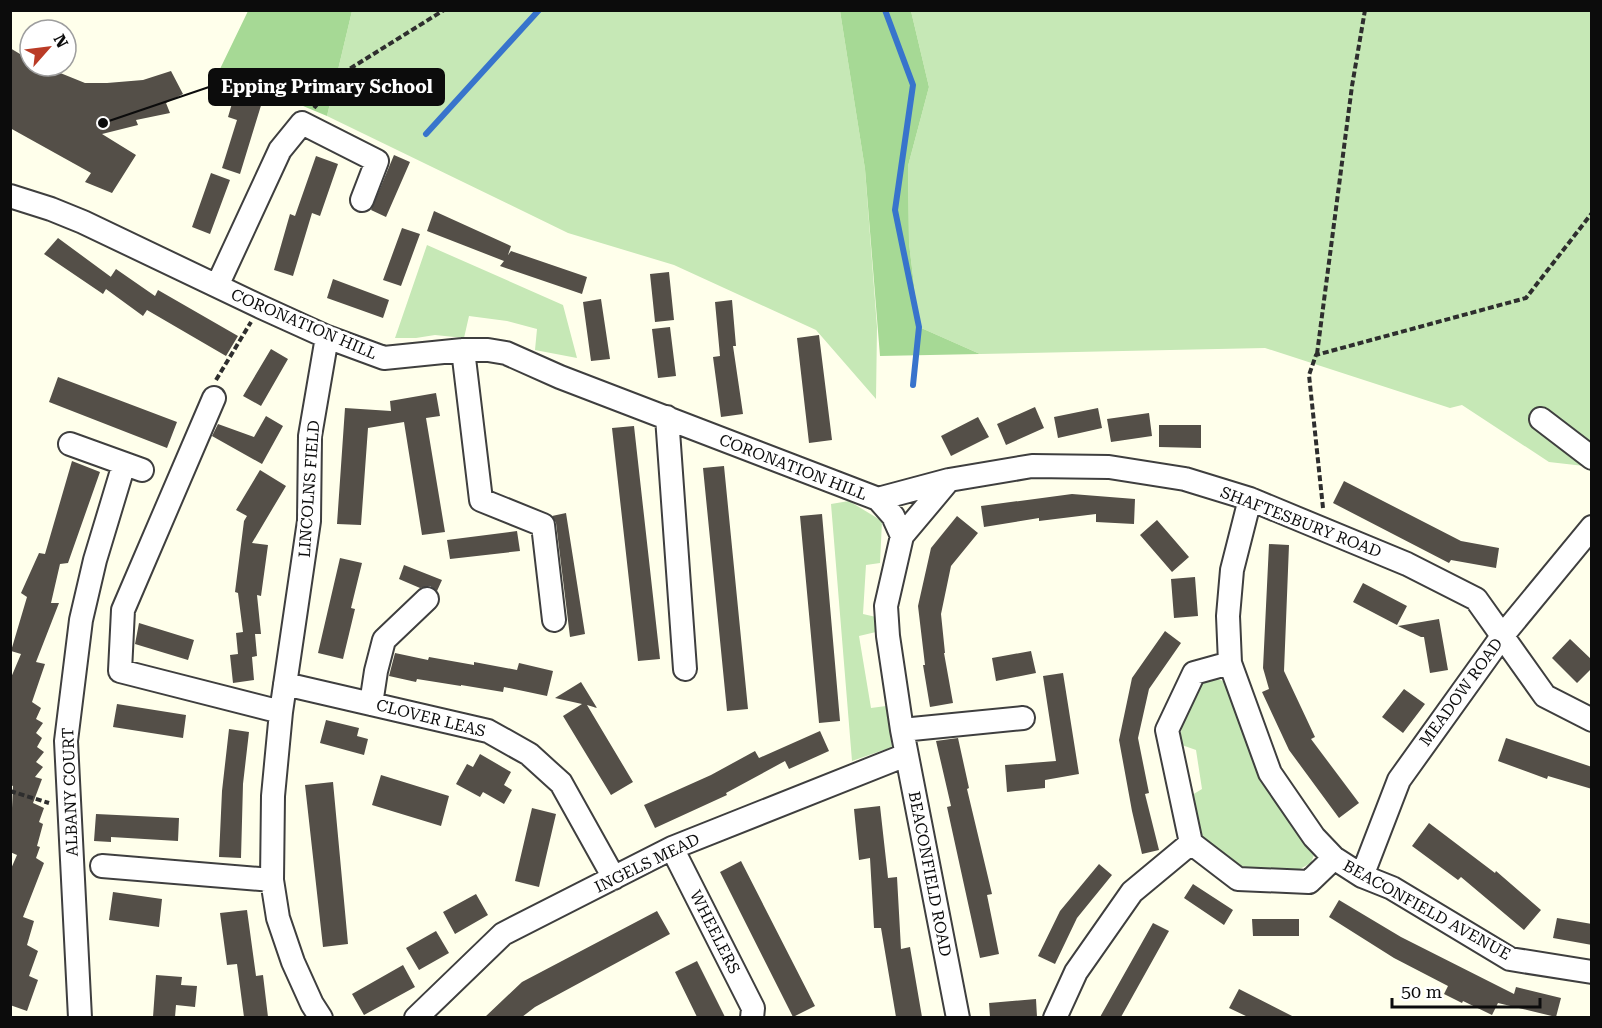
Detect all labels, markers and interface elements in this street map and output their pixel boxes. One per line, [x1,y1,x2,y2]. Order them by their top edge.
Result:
north arrow [18,18,78,78]
text: N [50,31,72,51]
callout: Epping Primary School [209,69,444,105]
text: Epping Primary School [221,76,433,97]
street label: CORONATION HILL [228,285,380,363]
street label: LINCOLNS FIELD [295,420,323,558]
street label: CORONATION HILL [717,430,870,504]
street label: SHAFTESBURY ROAD [1218,482,1384,562]
street label: MEADOW ROAD [1415,634,1507,750]
street label: CLOVER LEAS [374,695,488,741]
street label: ALBANY COURT [58,727,82,857]
street label: BEACONFIELD ROAD [905,790,955,958]
street label: INGELS MEAD [591,829,703,897]
street label: BEACONFIELD AVENUE [1340,856,1514,964]
street label: WHEELERS [686,887,744,977]
scale bar [1392,971,1540,1009]
text: 50 m [1401,981,1442,1002]

